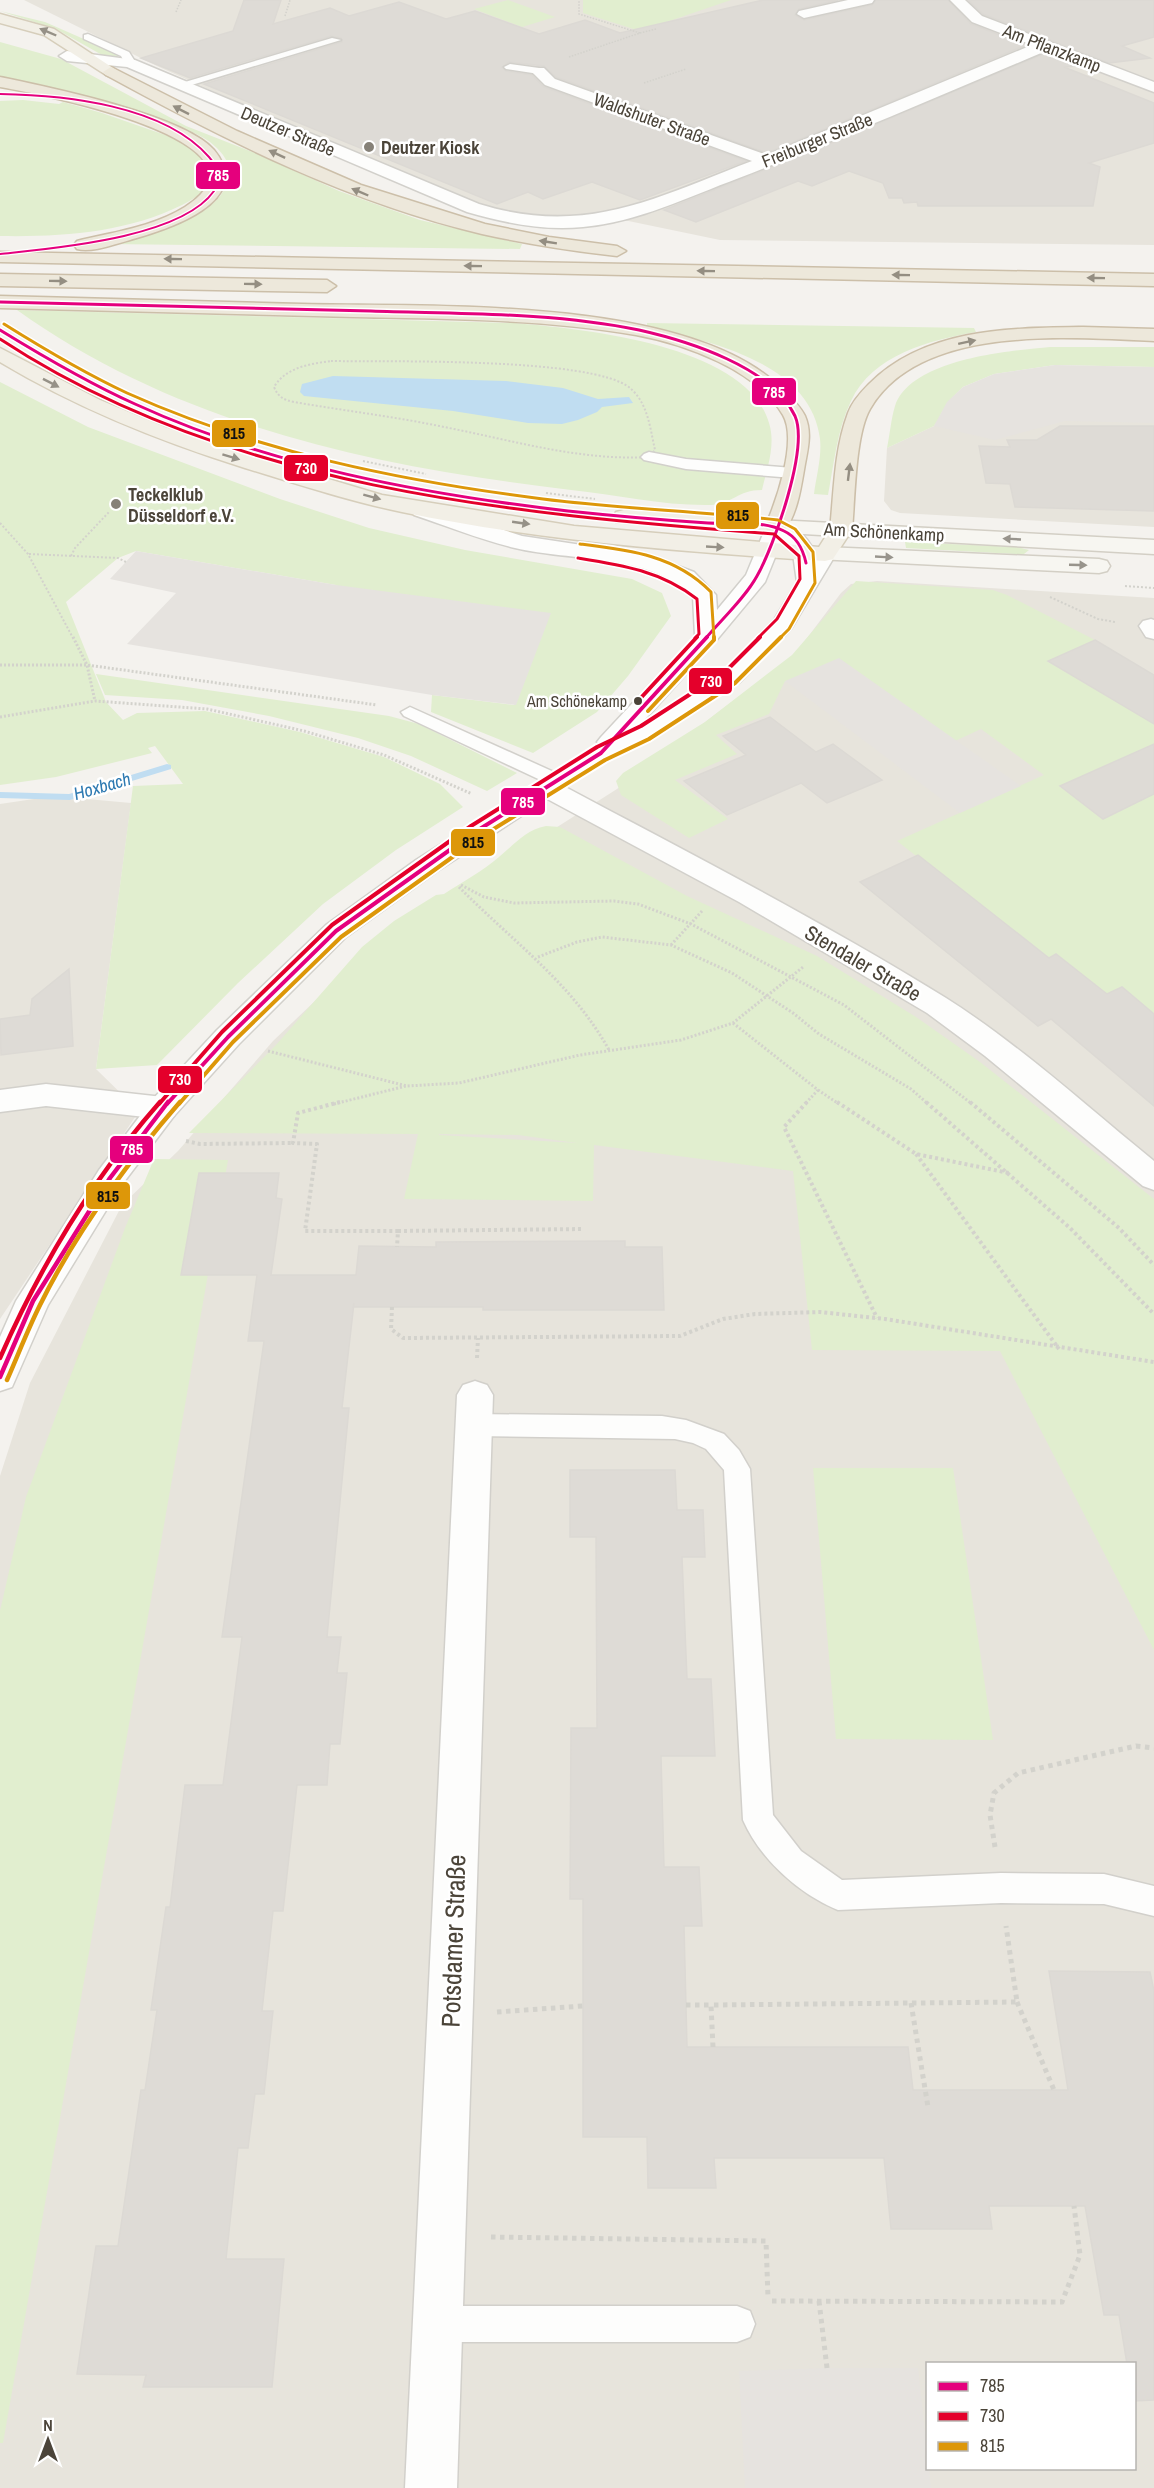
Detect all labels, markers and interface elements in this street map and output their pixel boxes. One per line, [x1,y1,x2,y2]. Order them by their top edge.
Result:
street label: Am Pflanzkamp [998,17,1105,78]
one-way arrow [39,27,57,36]
street label: Waldshuter Straße [590,86,714,152]
street label: Deutzer Straße [237,100,339,162]
one-way arrow [172,106,190,116]
street label: Freiburger Straße [758,106,876,174]
place label: Deutzer Kiosk [381,135,480,160]
marker: Deutzer Kiosk [362,140,376,154]
one-way arrow [268,150,285,159]
line badge: 785 [195,161,241,190]
text: 785 [207,164,229,186]
one-way arrow [351,187,369,197]
one-way arrow [539,237,558,246]
one-way arrow [163,254,182,264]
one-way arrow [464,262,483,271]
one-way arrow [696,266,715,276]
one-way arrow [891,270,910,280]
one-way arrow [1086,274,1105,283]
one-way arrow [49,276,68,285]
one-way arrow [244,279,263,289]
one-way arrow [957,337,976,346]
line badge: 785 [751,377,797,406]
one-way arrow [42,378,59,388]
text: 785 [763,381,785,403]
line badge: 815 [211,419,257,448]
text: 815 [223,422,245,444]
one-way arrow [222,453,240,462]
line badge: 730 [283,454,329,482]
text: 730 [295,457,317,479]
one-way arrow [844,462,853,481]
place label: Teckelklub Düsseldorf e.V. [128,482,234,528]
one-way arrow [363,493,381,502]
marker: Teckelklub Düsseldorf e.V. [109,497,123,511]
line badge: 815 [715,501,760,530]
text: 815 [727,504,749,526]
street label: Am Schönenkamp [822,516,945,548]
one-way arrow [512,519,531,528]
one-way arrow [1002,534,1021,543]
one-way arrow [705,543,724,552]
one-way arrow [874,553,893,562]
one-way arrow [1069,560,1088,570]
line badge: 730 [688,667,733,695]
text: 730 [700,670,722,692]
place label: Am Schönekamp [526,690,627,712]
marker: Am Schönekamp [632,695,644,707]
water label: Hoxbach [71,766,133,806]
line badge: 785 [500,787,546,816]
text: 785 [512,791,534,813]
line badge: 815 [450,828,496,857]
text: 815 [462,831,484,853]
street label: Stendaler Straße [799,918,927,1008]
line badge: 730 [157,1065,203,1094]
text: 730 [169,1068,191,1090]
line badge: 785 [109,1135,154,1164]
text: 785 [121,1138,143,1160]
line badge: 815 [85,1181,131,1210]
text: 815 [97,1185,119,1207]
street label: Potsdamer Straße [432,1854,474,2028]
legend [926,2362,1136,2470]
text: 785 [980,2373,1005,2398]
text: 730 [980,2403,1005,2428]
north arrow [18,2410,78,2470]
text: N [43,2414,53,2436]
text: 815 [980,2433,1005,2458]

